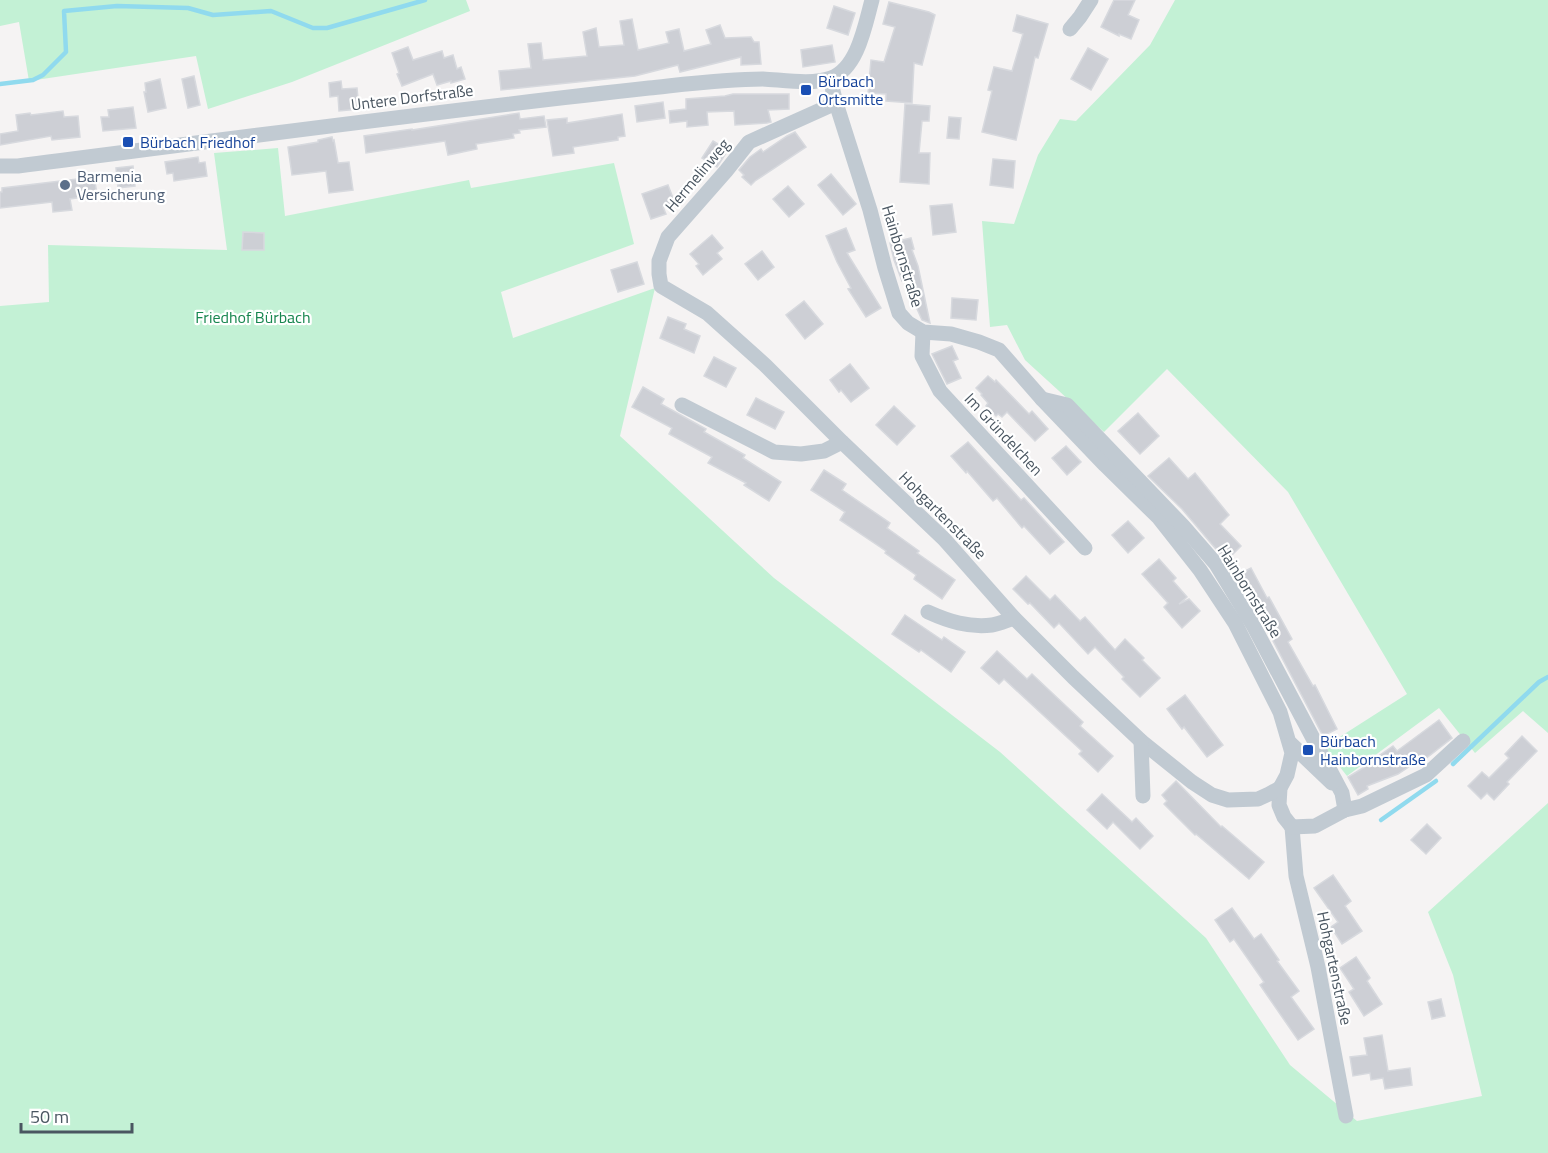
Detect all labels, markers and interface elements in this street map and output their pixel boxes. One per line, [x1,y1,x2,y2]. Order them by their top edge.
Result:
place label: Bürbach Ortsmitte [818,69,883,111]
street label: Untere Dorfstraße [349,78,475,116]
marker: Bürbach Ortsmitte [799,83,813,97]
place label: Bürbach Friedhof [140,130,256,154]
street label: Hermelinweg [659,133,735,217]
marker: Bürbach Friedhof [121,135,135,149]
place label: Barmenia Versicherung [77,164,165,206]
marker: Barmenia Versicherung [58,178,72,192]
street label: Hainbornstraße [876,202,930,310]
park label: Friedhof Bürbach [195,305,311,329]
street label: Im Gründelchen [959,387,1049,481]
street label: Hohgartenstraße [894,466,992,564]
street label: Hainbornstraße [1212,540,1288,642]
place label: Bürbach Hainbornstraße [1320,729,1426,771]
marker: Bürbach Hainbornstraße [1301,743,1315,757]
street label: Hohgartenstraße [1311,909,1359,1027]
scale bar [21,1096,132,1134]
text: 50 m [30,1103,69,1130]

